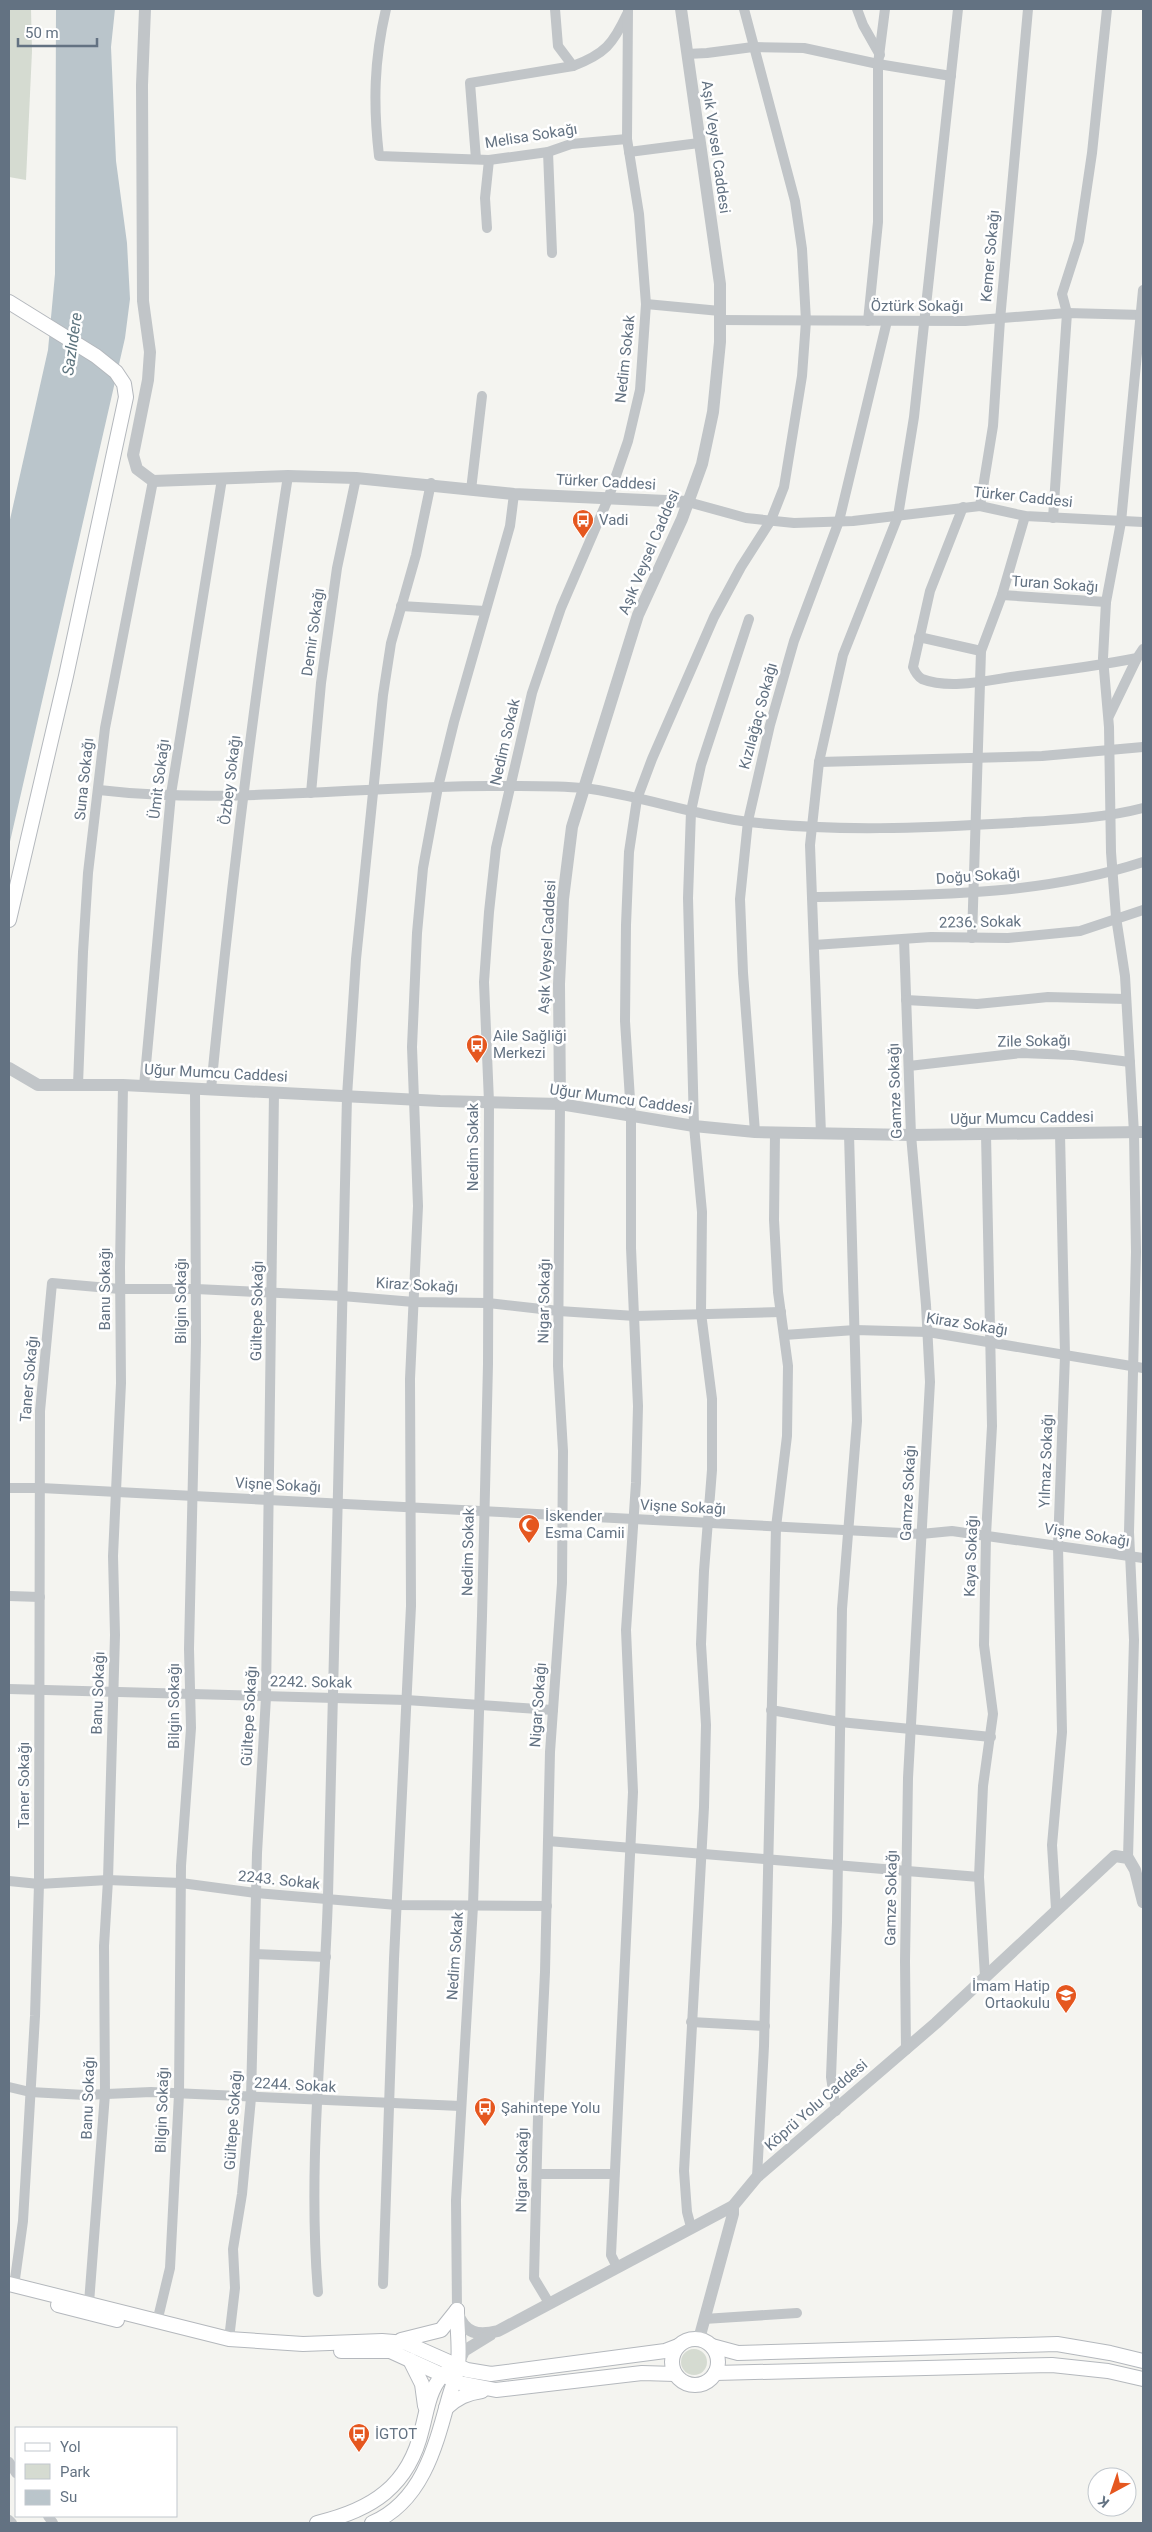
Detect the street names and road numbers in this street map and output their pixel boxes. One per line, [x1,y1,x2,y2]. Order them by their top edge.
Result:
street label: Aşık Veysel Caddesi [698,79,734,215]
street label: Melisa Sokağı [484,120,578,152]
street label: Kemer Sokağı [977,209,1003,303]
street label: Öztürk Sokağı [871,297,963,315]
street label: Nedim Sokak [611,314,639,404]
street label: Türker Caddesi [556,470,656,494]
street label: Türker Caddesi [972,483,1074,511]
street label: Aşık Veysel Caddesi [615,487,683,617]
street label: Turan Sokağı [1011,572,1099,596]
street label: Demir Sokağı [298,587,328,677]
street label: Kızılağaç Sokağı [735,661,781,771]
street label: Nedim Sokak [486,696,524,787]
street label: Özbey Sokağı [216,734,244,826]
street label: Suna Sokağı [71,737,97,821]
street label: Ümit Sokağı [145,738,173,820]
street label: Doğu Sokağı [935,864,1021,888]
street label: Aşık Veysel Caddesi [535,880,559,1014]
street label: 2236. Sokak [939,912,1022,932]
street label: Zile Sokağı [997,1031,1071,1051]
street label: Gamze Sokağı [884,1043,906,1139]
street label: Uğur Mumcu Caddesi [144,1060,288,1086]
street label: Uğur Mumcu Caddesi [549,1080,693,1118]
street label: Nedim Sokak [464,1102,482,1191]
street label: Uğur Mumcu Caddesi [950,1108,1094,1128]
street label: Banu Sokağı [96,1247,114,1331]
street label: Bilgin Sokağı [172,1258,190,1344]
street label: Nigar Sokağı [534,1258,554,1344]
street label: Gültepe Sokağı [247,1261,267,1361]
street label: Kiraz Sokağı [375,1274,459,1296]
street label: Kiraz Sokağı [925,1309,1009,1339]
street label: Taner Sokağı [16,1335,42,1423]
street label: Yılmaz Sokağı [1035,1414,1057,1508]
street label: Gamze Sokağı [897,1445,919,1541]
street label: Vişne Sokağı [234,1474,322,1496]
street label: Vişne Sokağı [639,1496,727,1518]
street label: Nedim Sokak [458,1507,478,1596]
street label: Kaya Sokağı [961,1515,981,1597]
street label: Vişne Sokağı [1043,1519,1131,1551]
street label: Banu Sokağı [88,1651,108,1735]
street label: Nigar Sokağı [526,1662,550,1748]
street label: Bilgin Sokağı [165,1663,183,1749]
street label: Gültepe Sokağı [237,1665,261,1767]
street label: 2242. Sokak [270,1672,353,1692]
street label: Taner Sokağı [15,1742,33,1828]
street label: Gamze Sokağı [881,1850,901,1946]
street label: 2243. Sokak [237,1867,321,1893]
street label: Nedim Sokak [443,1911,467,2001]
street label: Banu Sokağı [78,2056,98,2140]
street label: Köprü Yolu Caddesi [761,2056,871,2154]
street label: Bilgin Sokağı [152,2067,172,2153]
street label: Gültepe Sokağı [221,2069,245,2171]
street label: 2244. Sokak [253,2074,337,2096]
street label: Nigar Sokağı [512,2127,532,2213]

